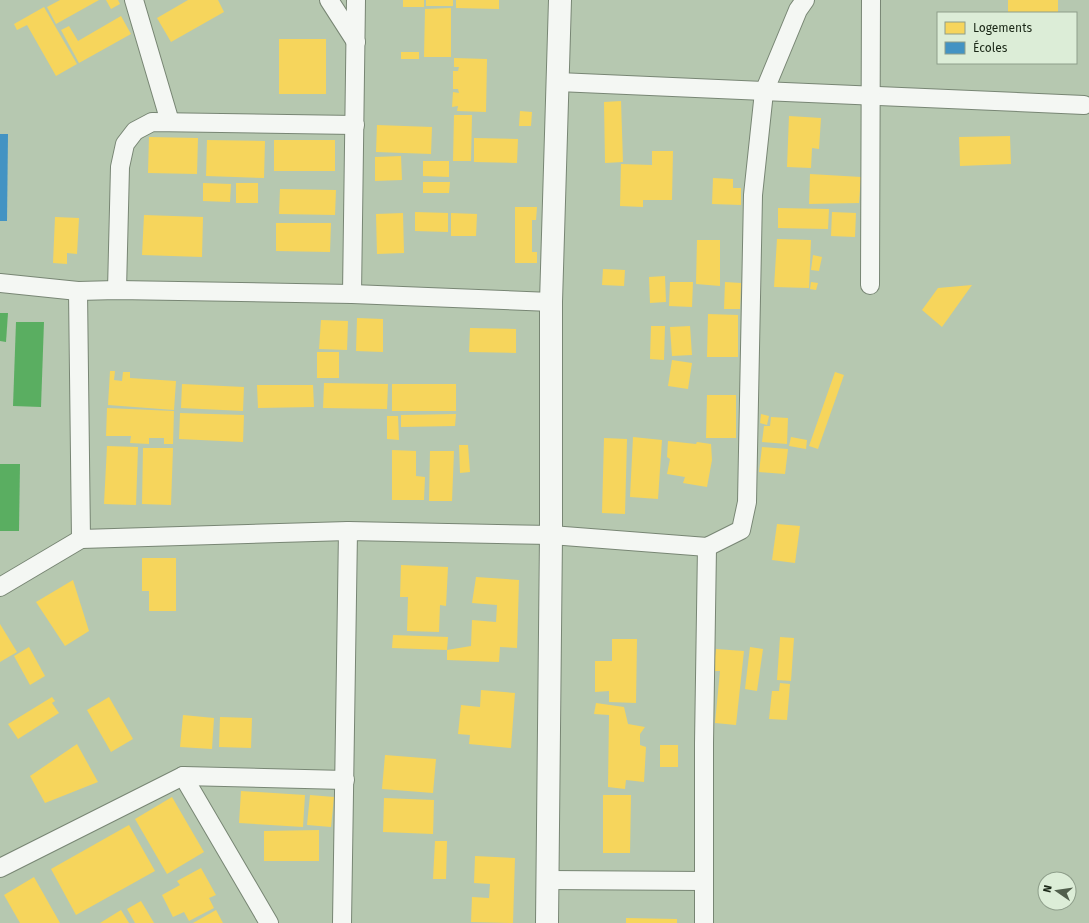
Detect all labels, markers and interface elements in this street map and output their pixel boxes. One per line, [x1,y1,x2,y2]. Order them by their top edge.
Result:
legend [937,12,1077,64]
text: Logements [973,21,1032,35]
text: Écoles [973,40,1008,55]
north arrow [1037,871,1077,911]
text: N [1041,884,1055,894]

